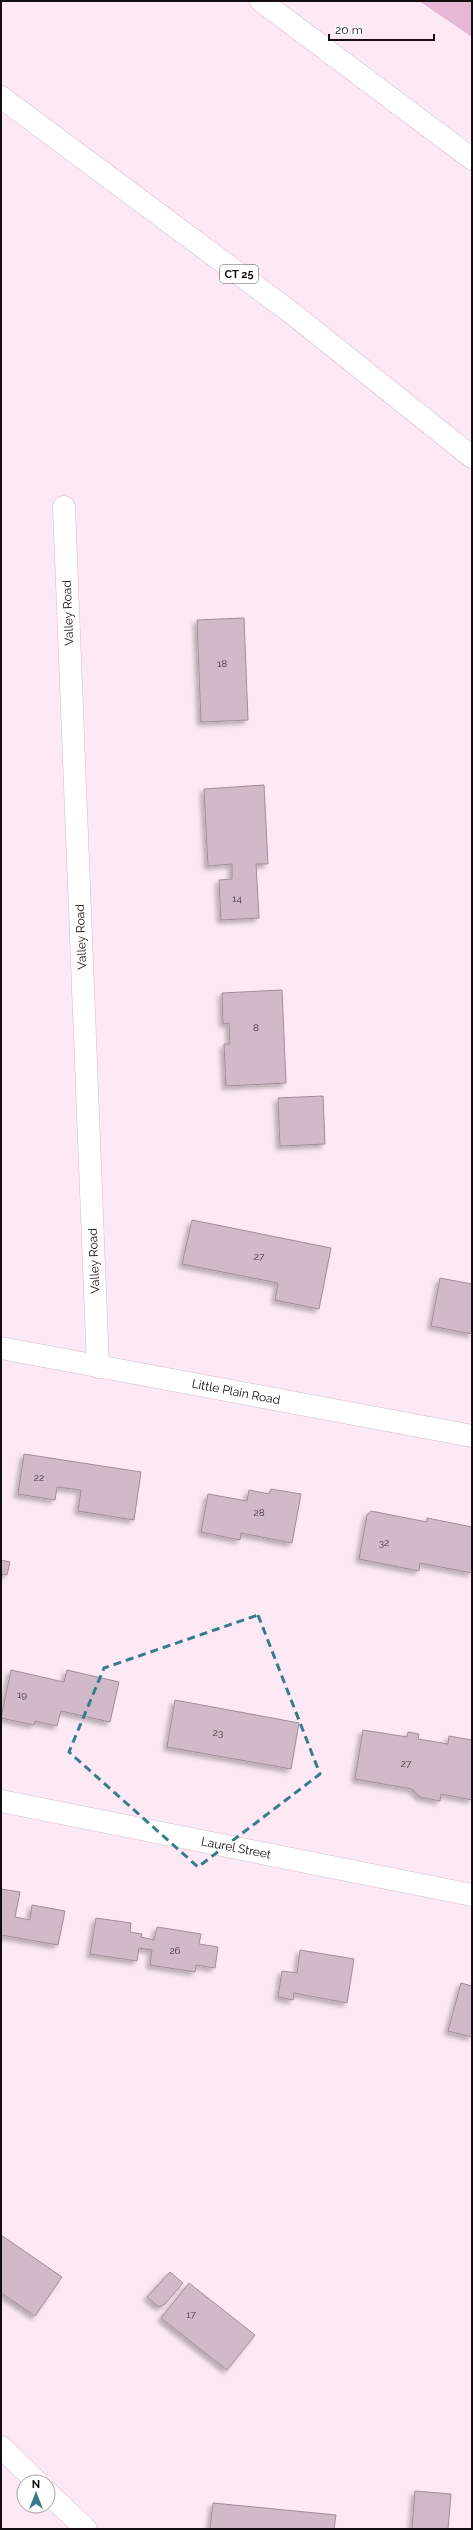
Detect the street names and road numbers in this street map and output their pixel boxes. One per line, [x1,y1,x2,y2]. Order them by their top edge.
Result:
road number: CT 25 [220,265,258,283]
street label: Valley Road [60,580,76,646]
street label: Valley Road [73,904,89,970]
street label: Valley Road [86,1228,102,1294]
street label: Little Plain Road [191,1377,281,1407]
street label: Laurel Street [200,1834,272,1862]

